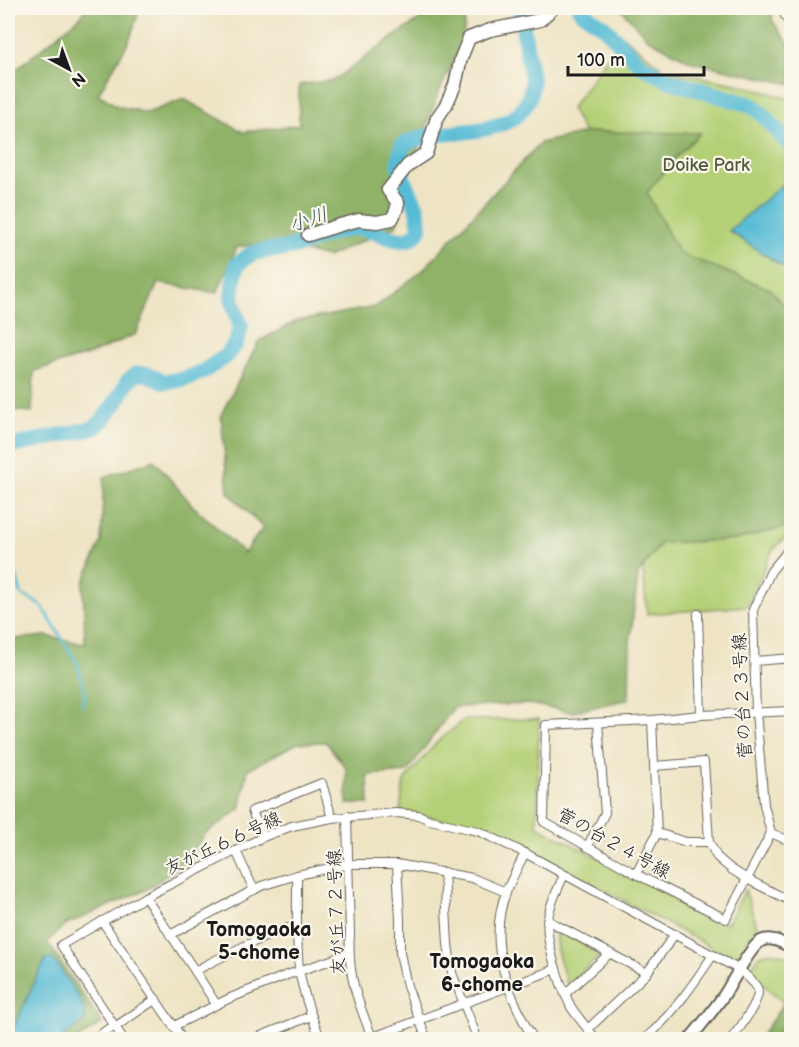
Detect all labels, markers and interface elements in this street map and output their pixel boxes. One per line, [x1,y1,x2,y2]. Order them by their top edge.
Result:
north arrow [39,39,99,99]
scale bar [568,39,704,77]
text: 100 m [577,50,625,71]
text: N [67,68,89,90]
park label: Doike Park [662,155,750,176]
water label: 小川 [286,202,331,238]
street label: 菅の台２３号線 [729,633,756,759]
street label: 菅の台２４号線 [554,804,674,883]
street label: 友が丘６６号線 [162,807,285,880]
street label: 友が丘７２号線 [324,849,349,975]
district label: Tomogaoka 5-chome [207,918,311,965]
district label: Tomogaoka 6-chome [430,950,534,997]

